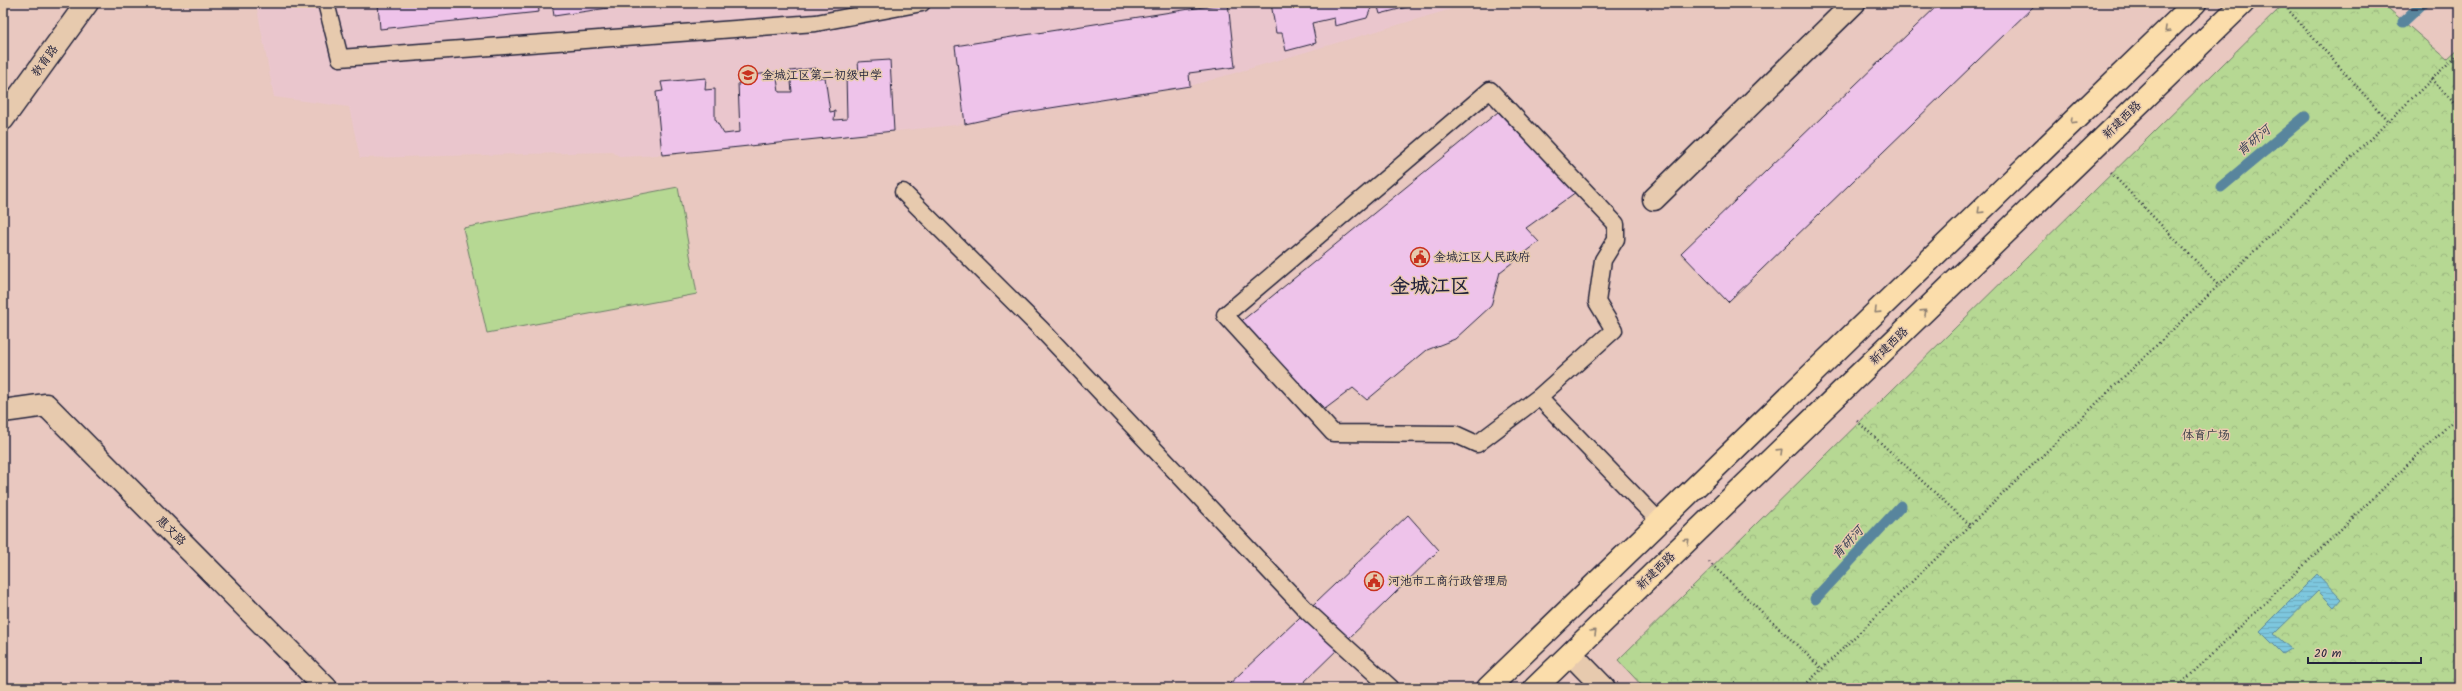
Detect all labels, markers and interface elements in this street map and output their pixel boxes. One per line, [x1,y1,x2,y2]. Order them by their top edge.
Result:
one-way arrow [2164,25,2172,33]
street label: 教育路 [27,41,63,81]
school or university icon: 金城江区第二初级中学 [737,64,759,86]
place label: 金城江区第二初级中学 [762,66,882,85]
street label: 新建西路 [2098,96,2146,144]
one-way arrow [2070,116,2078,123]
water label: 肯研河 [2232,119,2277,162]
one-way arrow [1977,206,1985,214]
public building icon: 金城江区人民政府 [1409,246,1431,268]
place label: 金城江区人民政府 [1434,248,1530,267]
district label: 金城江区 [1390,271,1470,303]
one-way arrow [1874,306,1881,313]
one-way arrow [1919,309,1927,317]
street label: 新建西路 [1865,322,1913,370]
park label: 体育广场 [2182,426,2230,445]
one-way arrow [1775,448,1783,456]
street label: 惠文路 [152,512,190,550]
water label: 肯研河 [1827,520,1870,564]
one-way arrow [1682,538,1690,546]
street label: 新建西路 [1632,547,1680,595]
public building icon: 河池市工商行政管理局 [1363,570,1385,592]
place label: 河池市工商行政管理局 [1388,572,1508,591]
one-way arrow [1589,630,1596,637]
scale bar [2308,639,2421,665]
text: 20 m [2314,644,2342,663]

